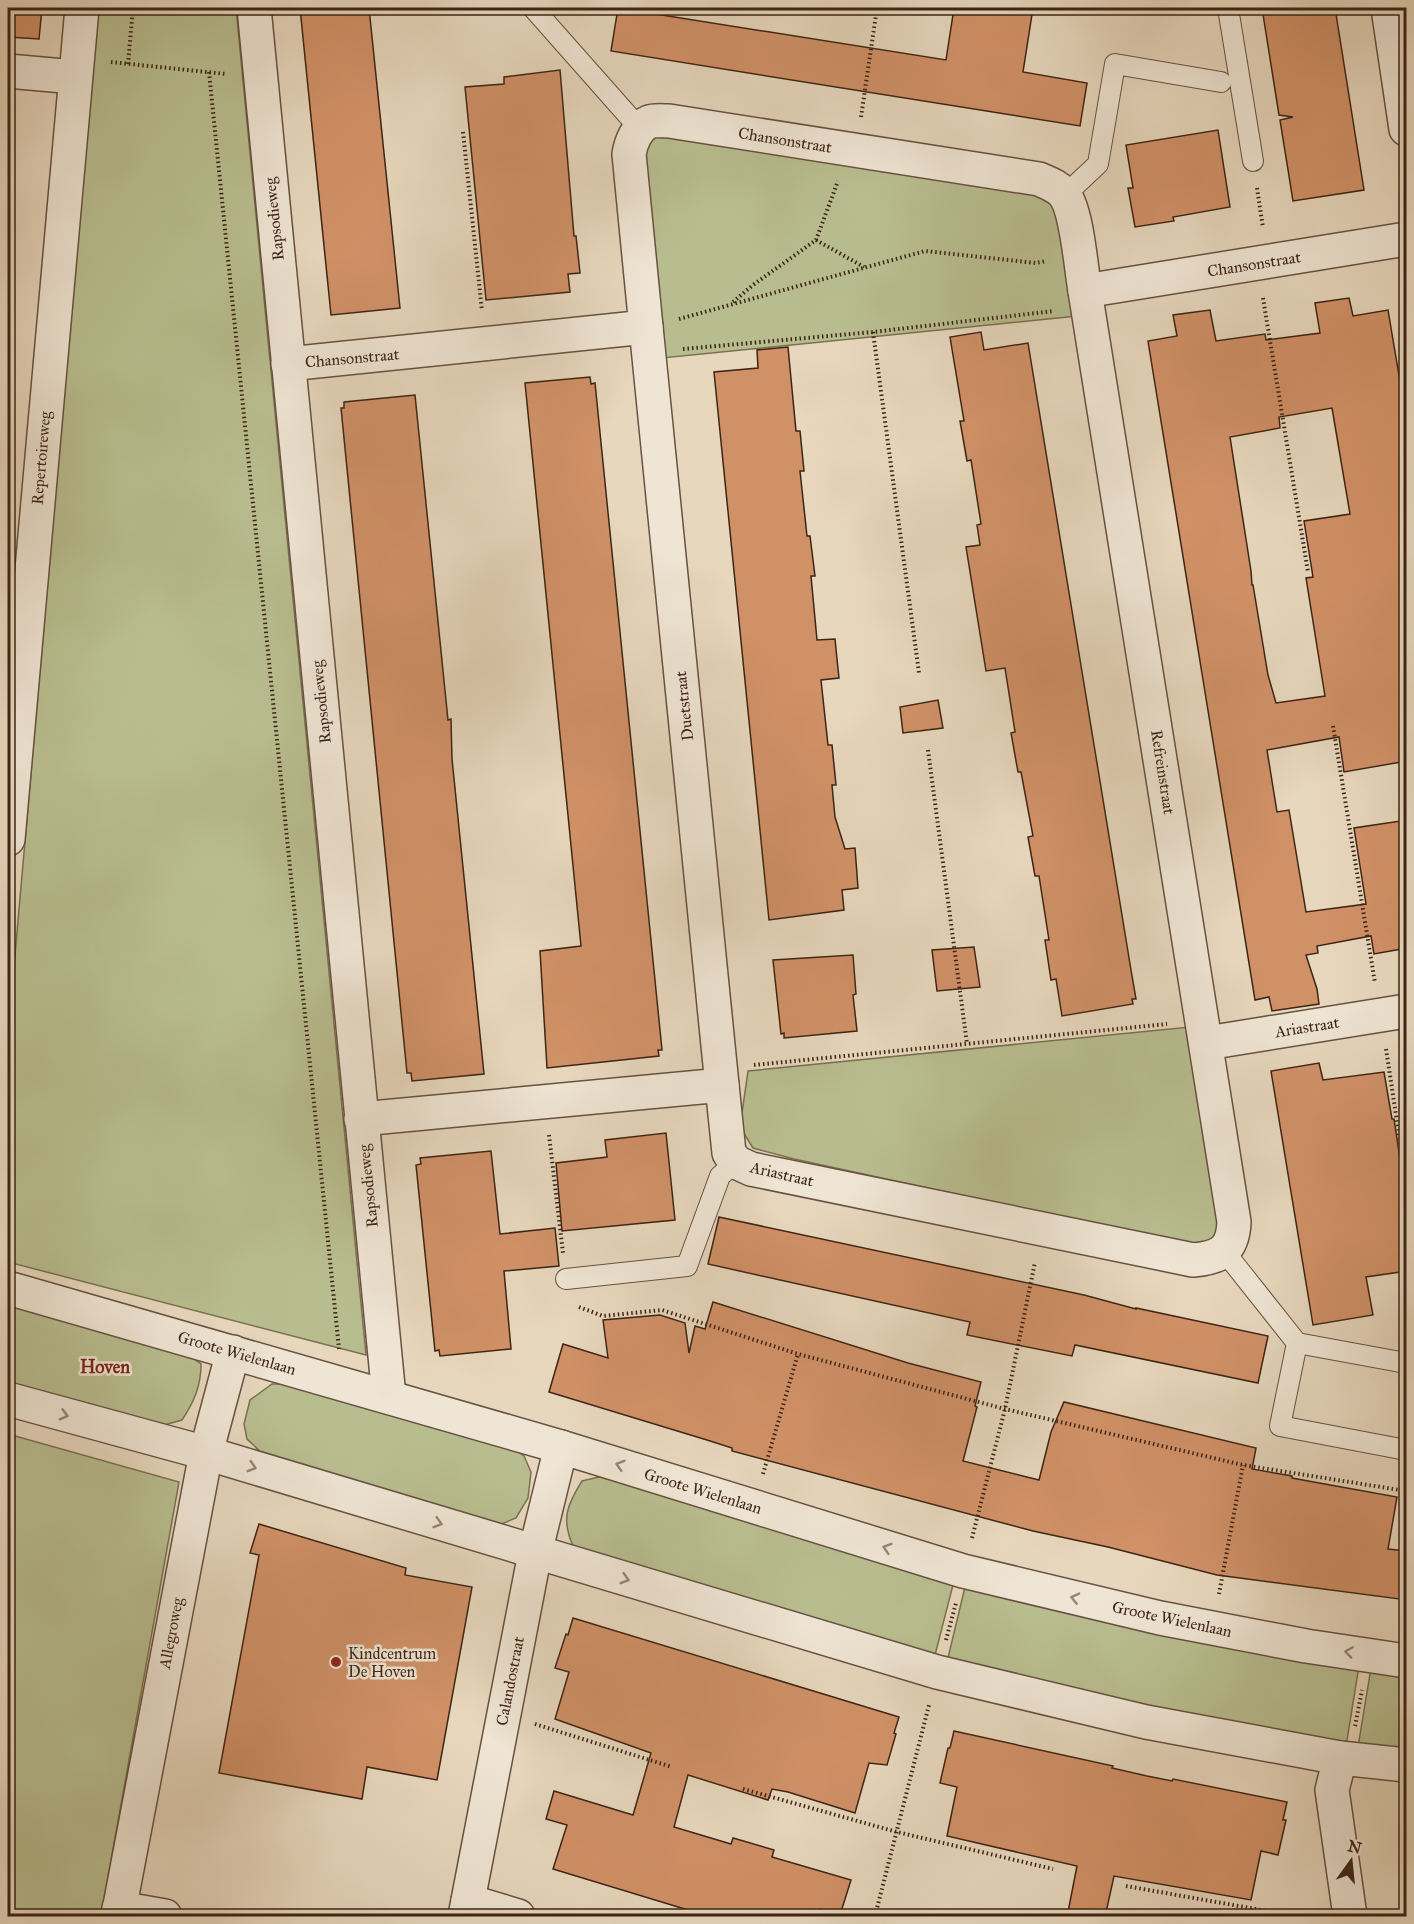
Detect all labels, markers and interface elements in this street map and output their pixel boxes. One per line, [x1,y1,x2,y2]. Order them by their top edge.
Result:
street label: Chansonstraat [737,123,834,157]
street label: Rapsodieweg [260,176,289,262]
street label: Chansonstraat [1206,247,1303,281]
street label: Chansonstraat [304,344,400,372]
street label: Repertoireweg [27,410,56,506]
street label: Rapsodieweg [307,659,336,745]
street label: Duetstraat [671,670,697,742]
street label: Refreinstraat [1147,728,1179,816]
street label: Ariastraat [1273,1013,1341,1042]
street label: Rapsodieweg [354,1143,383,1229]
street label: Ariastraat [747,1157,816,1191]
street label: Groote Wielenlaan [176,1327,299,1379]
district label: Hoven [80,1356,130,1378]
one-way arrow [59,1407,69,1420]
one-way arrow [246,1460,257,1472]
one-way arrow [615,1460,626,1472]
street label: Groote Wielenlaan [642,1464,764,1518]
one-way arrow [433,1516,443,1528]
one-way arrow [882,1543,893,1555]
one-way arrow [619,1572,630,1584]
one-way arrow [1070,1592,1080,1605]
street label: Allegroweg [155,1595,188,1671]
street label: Groote Wielenlaan [1110,1597,1234,1641]
street label: Calandostraat [492,1635,528,1727]
place label: Kindcentrum De Hoven [348,1644,437,1681]
one-way arrow [1344,1647,1353,1659]
marker: Kindcentrum De Hoven [329,1655,343,1669]
north arrow [1321,1831,1381,1891]
text: N [1346,1836,1364,1858]

